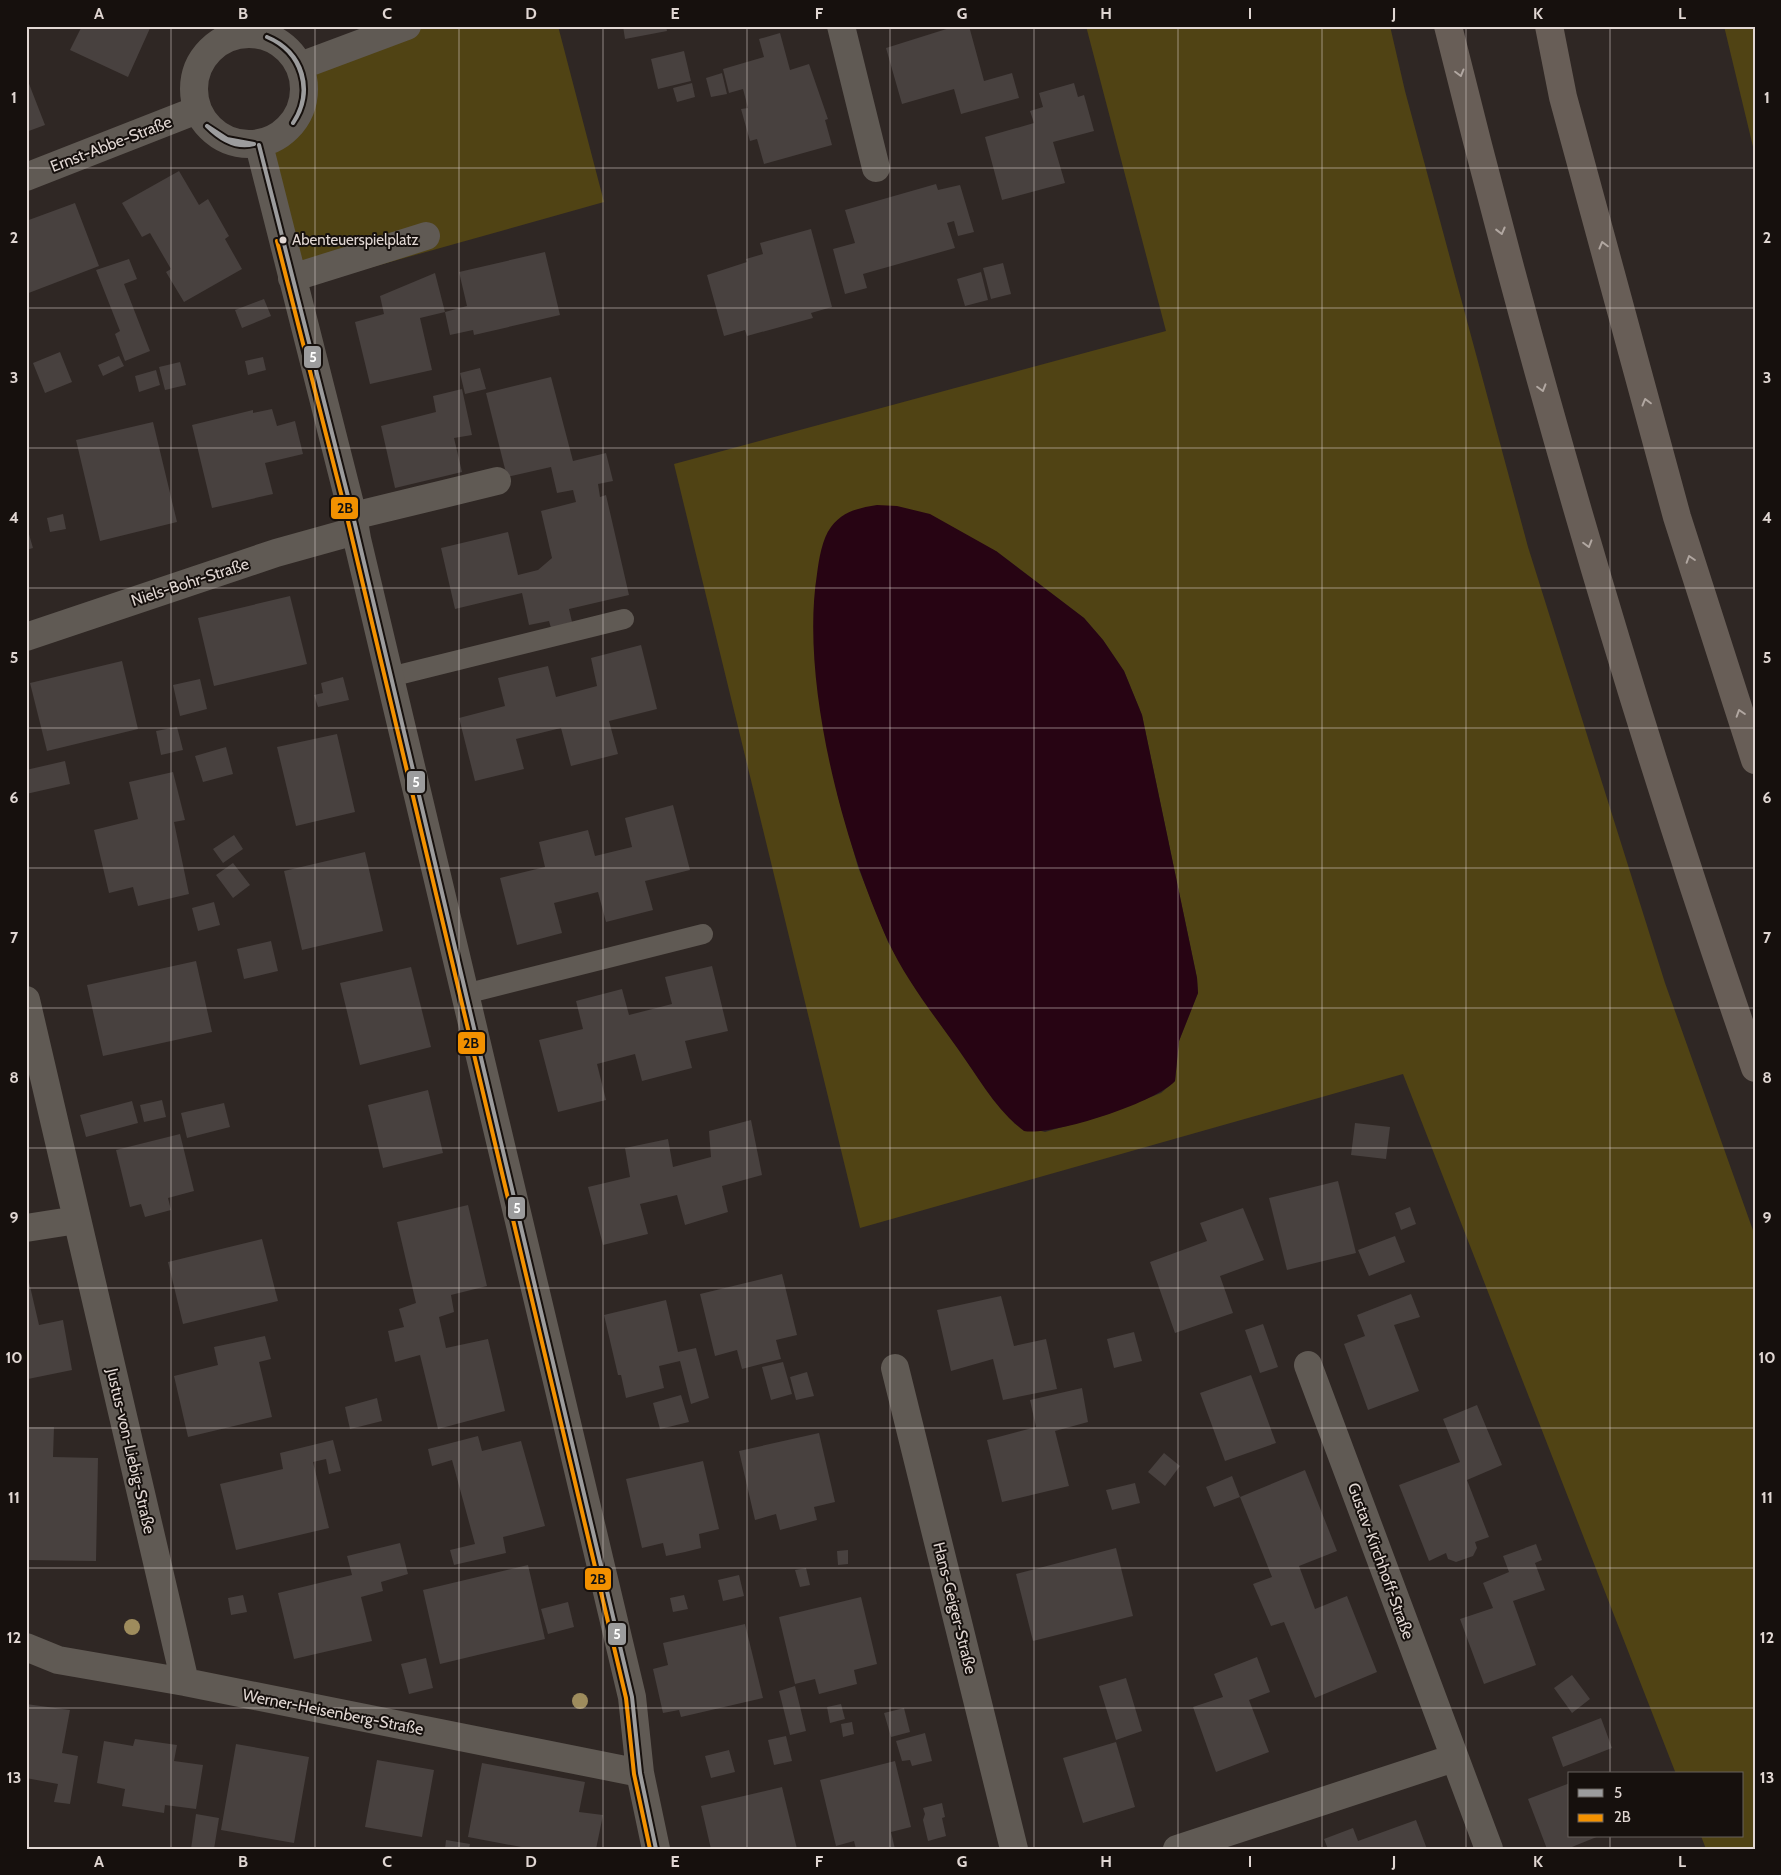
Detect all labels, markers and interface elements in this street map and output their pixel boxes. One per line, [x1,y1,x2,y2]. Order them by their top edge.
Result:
text: A [94,4,104,23]
text: B [238,4,248,23]
text: C [382,4,392,23]
text: D [525,4,537,23]
text: E [670,4,680,23]
text: F [815,4,824,23]
text: G [957,4,967,23]
text: H [1100,4,1112,23]
text: I [1248,4,1252,23]
text: J [1391,4,1396,23]
text: K [1533,4,1543,23]
text: L [1678,4,1686,23]
one-way arrow [1454,69,1465,78]
text: 1 [11,88,17,107]
text: 1 [1764,88,1770,107]
street label: Ernst-Abbe-Straße [48,112,174,176]
one-way arrow [1495,226,1506,235]
text: 2 [10,228,18,247]
text: 2 [1763,228,1771,247]
place label: Abenteuerspielplatz [292,231,419,249]
marker: Abenteuerspielplatz [278,235,288,245]
one-way arrow [1599,242,1609,250]
line badge: 5 [303,345,322,369]
text: 5 [309,348,317,366]
text: 3 [10,368,18,387]
text: 3 [1763,368,1771,387]
one-way arrow [1537,383,1547,392]
one-way arrow [1642,399,1652,407]
line badge: 2B [330,496,359,520]
text: 2B [337,499,353,517]
text: 4 [9,508,19,527]
text: 4 [1762,508,1772,527]
one-way arrow [1582,539,1592,548]
street label: Niels-Bohr-Straße [129,554,251,610]
one-way arrow [1686,555,1696,563]
text: 5 [10,648,18,667]
text: 5 [1763,648,1771,667]
one-way arrow [1735,710,1745,718]
line badge: 5 [406,770,426,794]
text: 5 [412,773,420,791]
text: 6 [10,788,19,807]
text: 6 [1763,788,1772,807]
text: 7 [10,928,19,947]
text: 7 [1763,928,1772,947]
line badge: 2B [457,1031,486,1055]
text: 2B [463,1034,479,1052]
text: 8 [9,1068,19,1087]
text: 8 [1762,1068,1772,1087]
line badge: 5 [507,1196,526,1220]
text: 5 [513,1199,521,1217]
text: 9 [10,1208,19,1227]
text: 9 [1763,1208,1772,1227]
text: 10 [5,1348,23,1367]
text: 10 [1758,1348,1776,1367]
street label: Justus-von-Liebig-Straße [102,1365,159,1536]
street label: Gustav-Kirchhoff-Straße [1344,1480,1418,1642]
text: 11 [8,1488,20,1507]
text: 11 [1761,1488,1773,1507]
street label: Hans-Geiger-Straße [929,1540,981,1676]
line badge: 2B [584,1567,612,1591]
text: 2B [590,1570,606,1588]
line badge: 5 [607,1622,627,1646]
text: 5 [613,1625,621,1643]
text: 12 [7,1628,21,1647]
text: 12 [1760,1628,1774,1647]
street label: Werner-Heisenberg-Straße [241,1685,425,1739]
text: 13 [7,1768,21,1787]
text: 13 [1760,1768,1774,1787]
legend [1568,1772,1744,1838]
text: 5 [1614,1784,1622,1802]
text: 2B [1614,1808,1631,1826]
text: A [94,1852,104,1871]
text: B [238,1852,248,1871]
text: C [382,1852,392,1871]
text: D [525,1852,537,1871]
text: E [670,1852,680,1871]
text: F [815,1852,824,1871]
text: G [957,1852,967,1871]
text: H [1100,1852,1112,1871]
text: I [1248,1852,1252,1871]
text: J [1391,1852,1396,1871]
text: K [1533,1852,1543,1871]
text: L [1678,1852,1686,1871]

